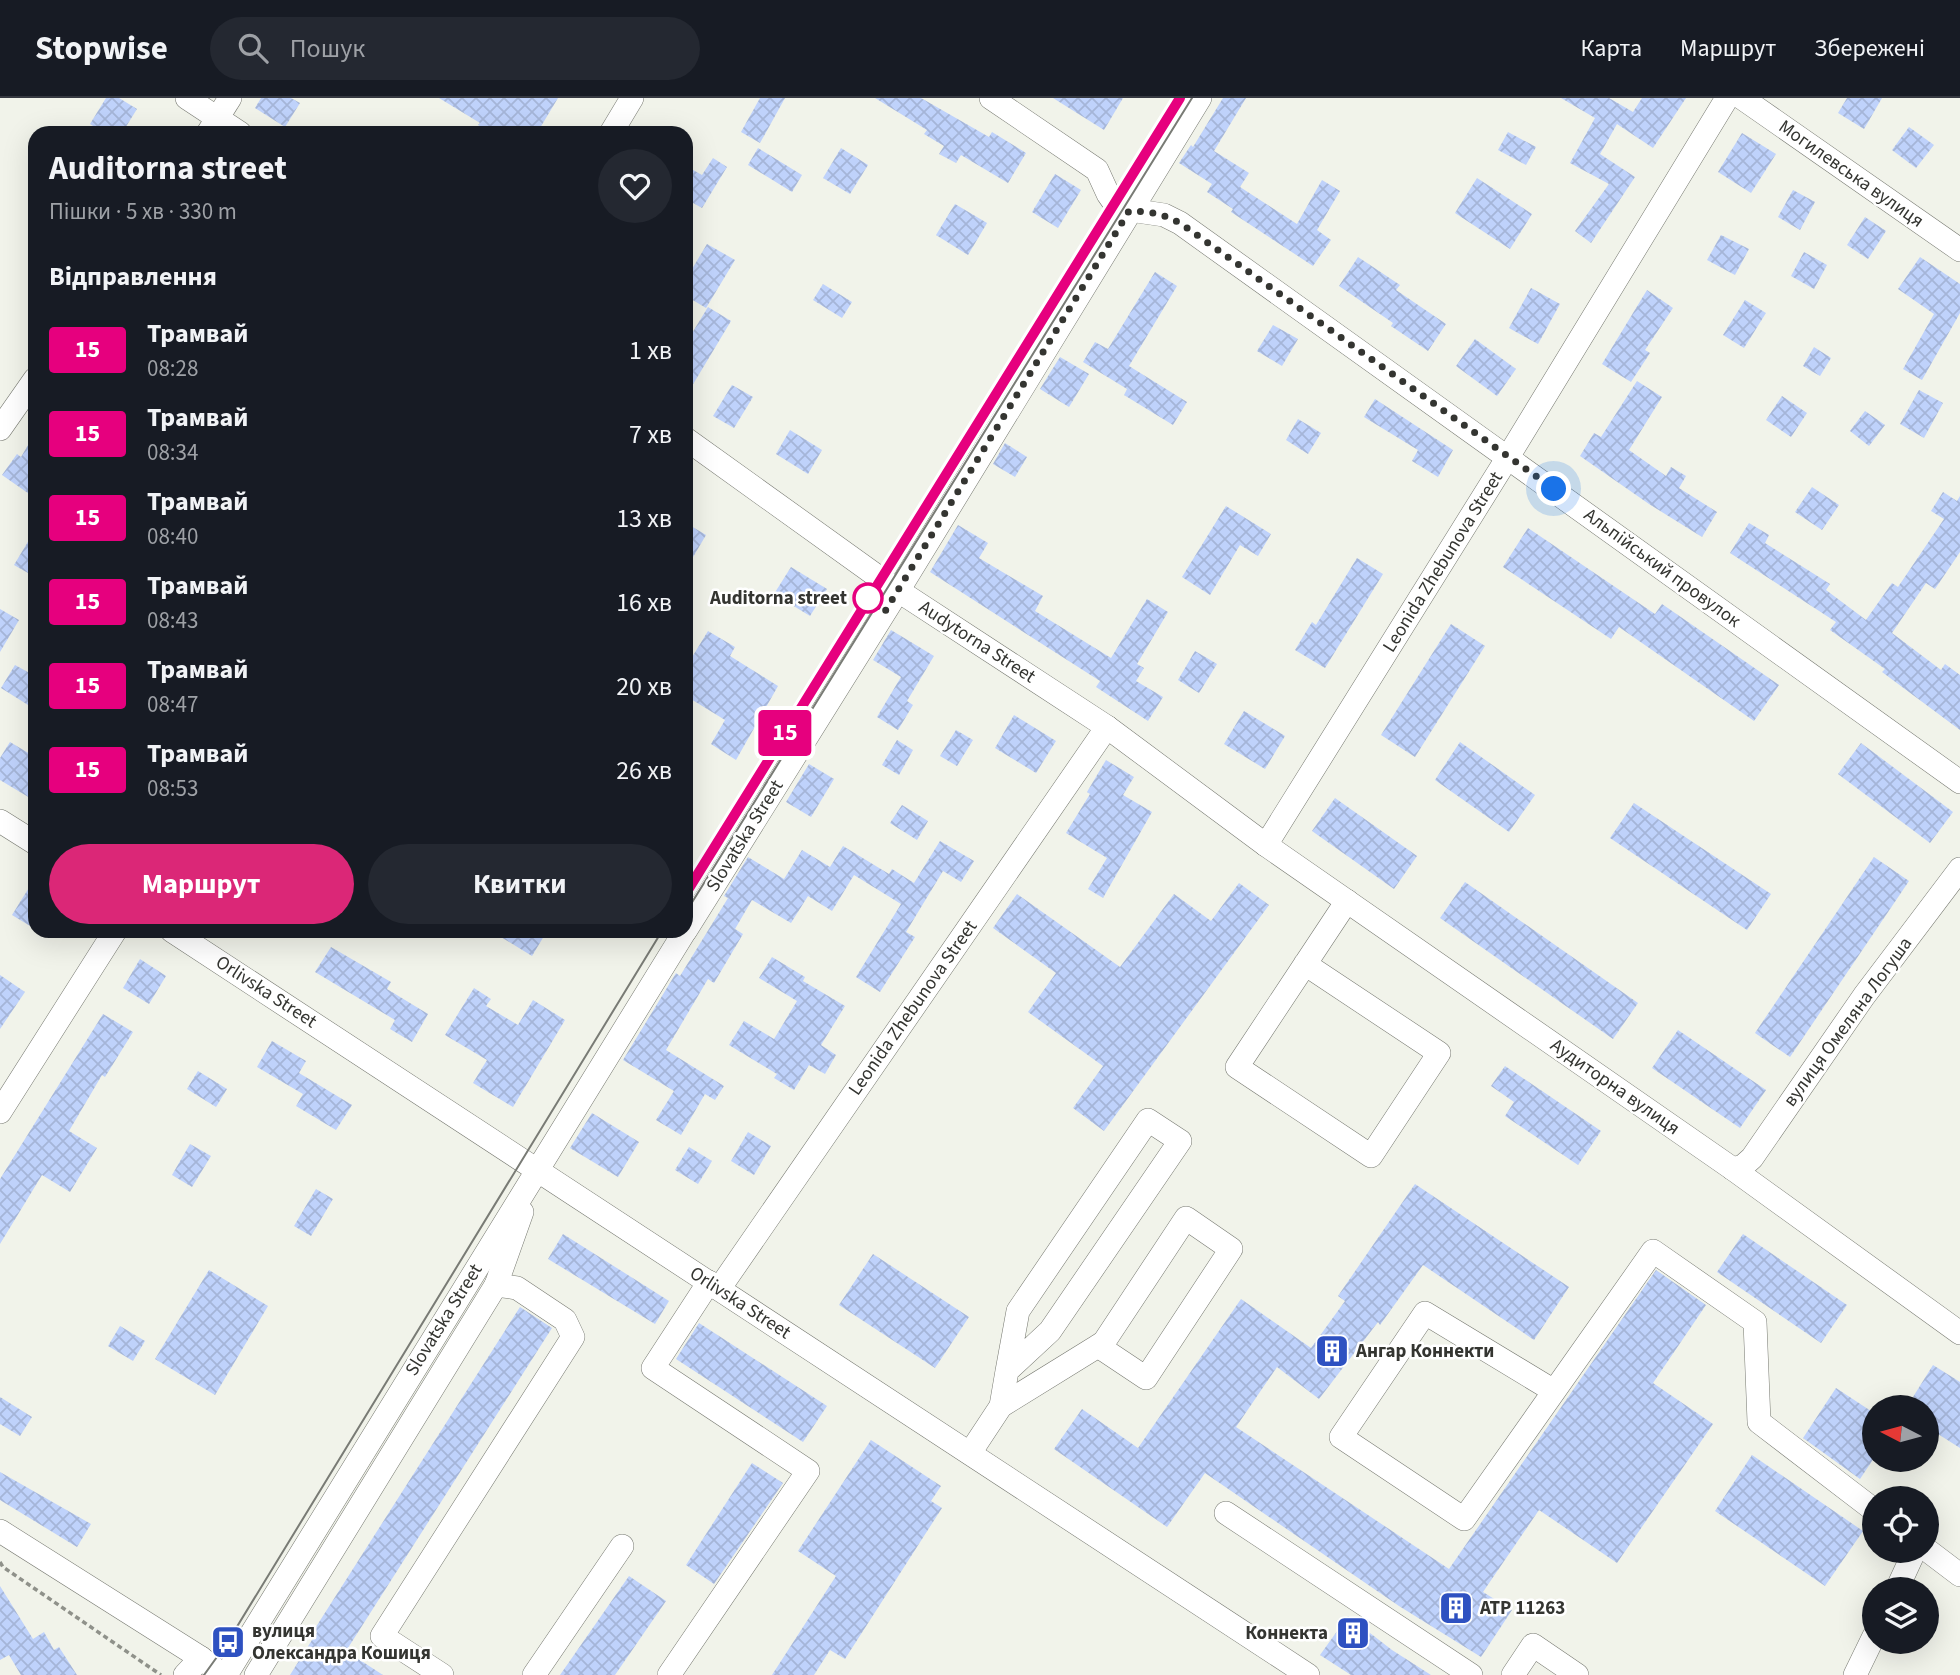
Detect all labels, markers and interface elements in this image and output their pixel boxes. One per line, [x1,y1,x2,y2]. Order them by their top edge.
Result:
search box [210,17,700,80]
text: Stopwise [35,25,168,72]
icon: search [234,29,272,67]
text: Пошук [290,30,365,67]
text: Карта [1580,31,1642,66]
text: Маршрут [1680,31,1776,66]
text: Збережені [1814,31,1925,66]
street label: Могилевська вулиця [1773,114,1929,234]
text: Auditorna street [49,145,287,192]
button: heart [598,149,672,223]
text: Пішки · 5 хв · 330 m [49,195,237,228]
text: Відправлення [49,258,217,295]
text: Трамвай [147,315,248,352]
text: 15 [75,332,100,367]
text: 1 хв [629,332,672,369]
text: 08:28 [147,352,198,385]
text: Трамвай [147,399,248,436]
text: 15 [75,416,100,451]
text: 7 хв [629,416,672,453]
text: 08:34 [147,436,198,469]
street label: Leonida Zhebunova Street [1376,466,1510,658]
your location [1536,471,1571,506]
text: Трамвай [147,483,248,520]
text: 15 [75,500,100,535]
text: 13 хв [616,500,672,537]
street label: Альпійський провулок [1578,502,1747,635]
text: 08:40 [147,520,198,553]
text: Трамвай [147,567,248,604]
marker: Auditorna street [853,583,883,613]
text: 15 [75,584,100,619]
text: 16 хв [616,584,672,621]
place label: Auditorna street [709,585,847,612]
street label: Audytorna Street [913,594,1041,690]
text: 08:43 [147,604,198,637]
text: Трамвай [147,651,248,688]
text: 15 [75,668,100,703]
text: 20 хв [616,668,672,705]
text: 08:47 [147,688,198,721]
line badge: 15 [754,710,816,756]
text: 15 [772,715,798,750]
text: Трамвай [147,735,248,772]
text: 15 [75,752,100,787]
text: 26 хв [616,752,672,789]
text: 08:53 [147,772,198,805]
street label: Slovatska Street [700,774,791,897]
button: Маршрут [49,844,354,924]
button: Квитки [368,844,672,924]
street label: Leonida Zhebunova Street [842,914,984,1101]
street label: вулиця Омеляна Логуша [1777,932,1919,1112]
street label: Orlivska Street [210,949,322,1035]
street label: Аудиторна вулиця [1545,1032,1685,1142]
street label: Slovatska Street [399,1258,490,1381]
street label: Orlivska Street [684,1260,796,1346]
building icon: Ангар Коннекти [1313,1332,1351,1370]
place label: Ангар Коннекти [1355,1338,1494,1365]
north arrow [1862,1395,1939,1472]
map controls [1862,1395,1939,1654]
button: locate [1862,1486,1939,1563]
button: layers [1862,1577,1939,1654]
building icon: ATP 11263 [1437,1589,1475,1627]
place label: ATP 11263 [1479,1595,1565,1622]
building icon: Коннекта [1334,1614,1372,1652]
place label: вулиця Олександра Кошиця [252,1618,431,1667]
place label: Коннекта [1245,1620,1328,1647]
bus stop icon: вулиця Олександра Кошиця [209,1623,247,1661]

